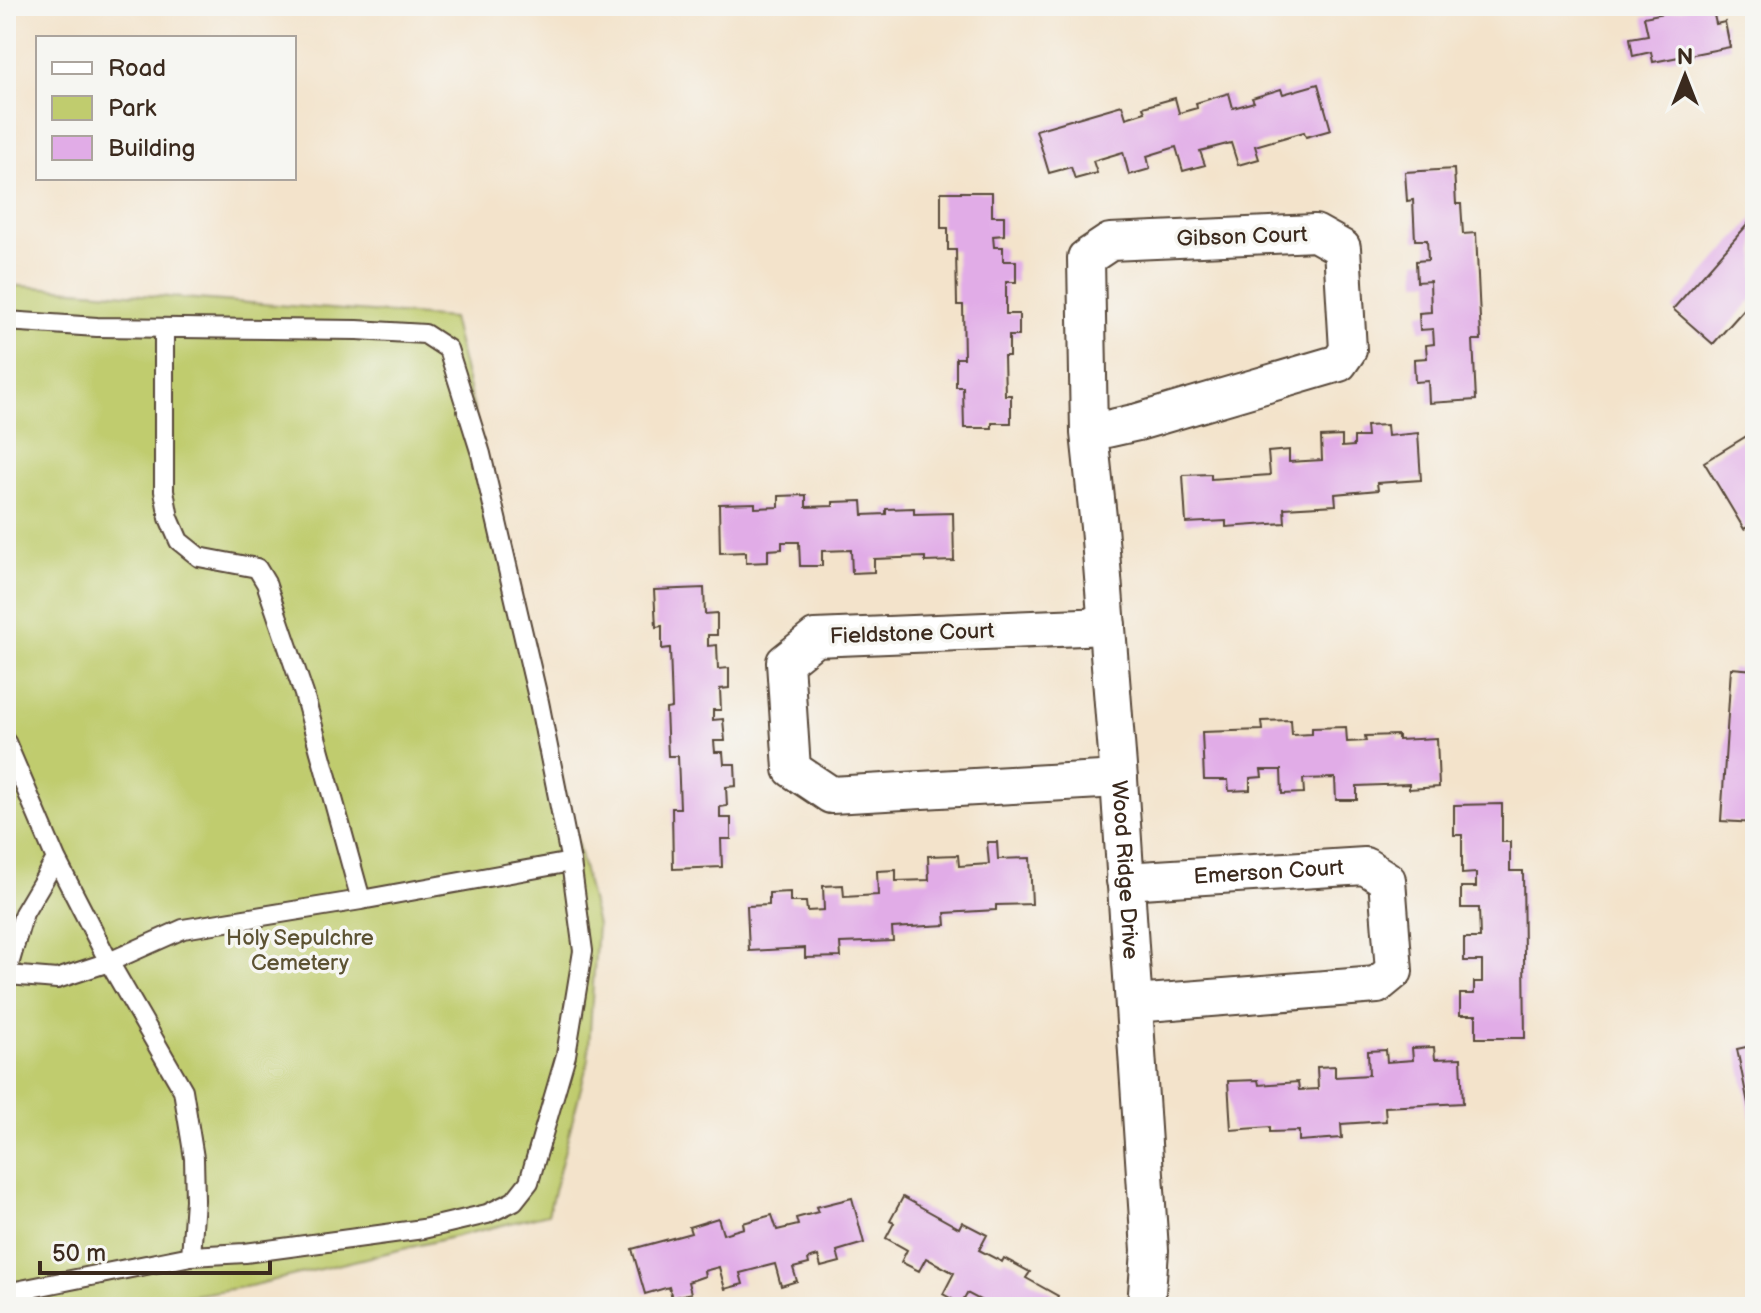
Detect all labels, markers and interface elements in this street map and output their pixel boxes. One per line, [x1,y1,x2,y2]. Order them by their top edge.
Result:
legend [36,36,296,180]
north arrow [1645,36,1725,116]
text: N [1677,44,1693,71]
text: Road [108,54,166,83]
text: Park [108,94,156,123]
text: Building [108,134,195,163]
street label: Gibson Court [1176,221,1308,253]
street label: Fieldstone Court [829,618,995,650]
street label: Wood Ridge Drive [1106,779,1144,960]
street label: Emerson Court [1193,854,1345,890]
park label: Holy Sepulchre Cemetery [226,925,374,977]
scale bar [40,1225,270,1275]
text: 50 m [52,1239,106,1268]

